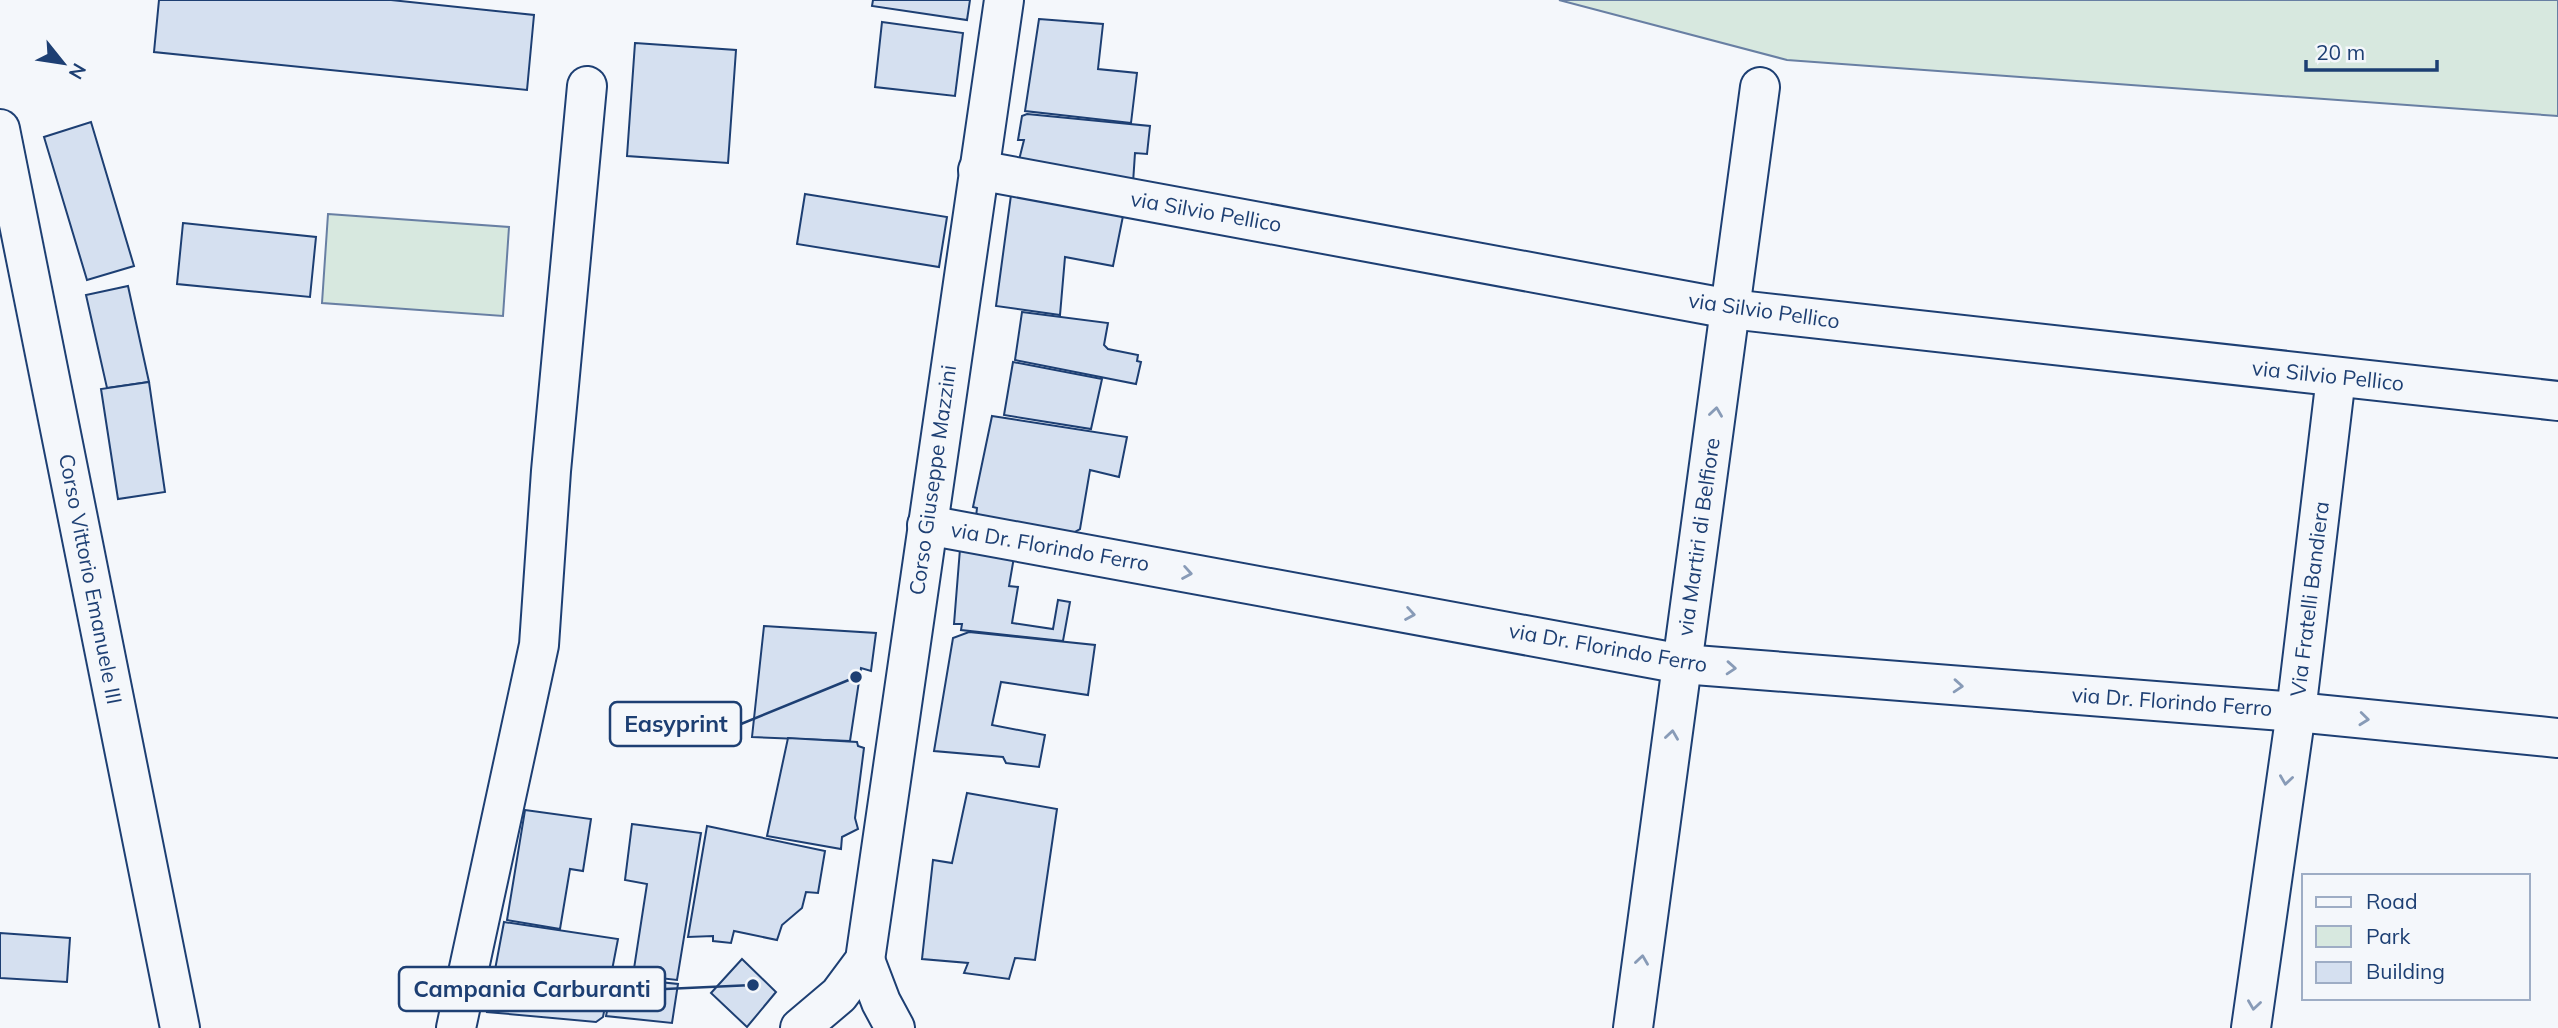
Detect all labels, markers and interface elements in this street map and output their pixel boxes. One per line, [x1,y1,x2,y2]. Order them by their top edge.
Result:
north arrow [28,28,98,98]
scale bar [2306,28,2437,72]
text: 20 m [2316,39,2365,65]
text: N [64,59,92,84]
street label: via Silvio Pellico [1129,185,1284,237]
street label: via Silvio Pellico [1687,287,1842,334]
street label: via Silvio Pellico [2251,354,2405,396]
street label: Corso Giuseppe Mazzini [903,363,961,597]
one-way arrow [1709,407,1724,418]
street label: via Martiri di Belfiore [1671,436,1725,638]
street label: Corso Vittorio Emanuele III [54,451,128,706]
street label: Via Fratelli Bandiera [2284,500,2334,698]
street label: via Dr. Florindo Ferro [949,516,1151,576]
one-way arrow [1181,564,1193,579]
one-way arrow [1405,606,1416,621]
street label: via Dr. Florindo Ferro [1507,617,1709,677]
one-way arrow [1726,660,1737,675]
one-way arrow [1953,678,1964,693]
street label: via Dr. Florindo Ferro [2071,681,2273,721]
callout: Easyprint [610,702,741,746]
text: Easyprint [624,709,728,738]
one-way arrow [2359,711,2370,726]
one-way arrow [1665,729,1680,741]
one-way arrow [2279,774,2294,786]
legend [2302,874,2530,1000]
text: Road [2366,888,2417,914]
text: Park [2366,923,2410,949]
one-way arrow [1634,955,1649,966]
text: Building [2366,958,2445,984]
callout: Campania Carburanti [399,967,665,1011]
text: Campania Carburanti [413,974,651,1003]
one-way arrow [2247,999,2262,1011]

